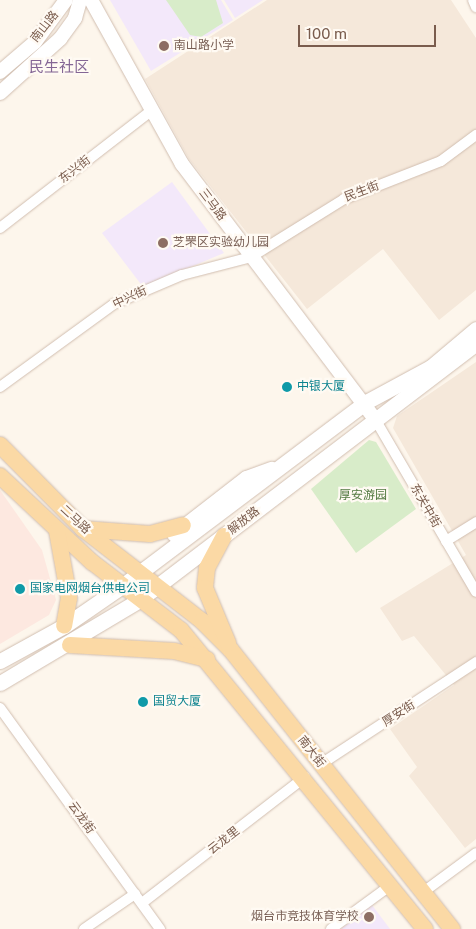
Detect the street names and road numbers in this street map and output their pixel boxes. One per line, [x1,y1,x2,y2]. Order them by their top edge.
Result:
street label: 南山路 [28,8,62,46]
street label: 东兴街 [56,153,94,187]
street label: 民生街 [343,179,381,205]
street label: 三马路 [195,186,229,224]
street label: 中兴街 [111,284,149,312]
street label: 东关中街 [407,482,443,530]
street label: 二马路 [57,502,93,538]
street label: 解放路 [225,504,263,538]
street label: 厚安街 [380,698,418,730]
street label: 南大街 [294,733,328,771]
street label: 云龙街 [65,799,97,837]
street label: 云龙里 [205,824,243,858]

